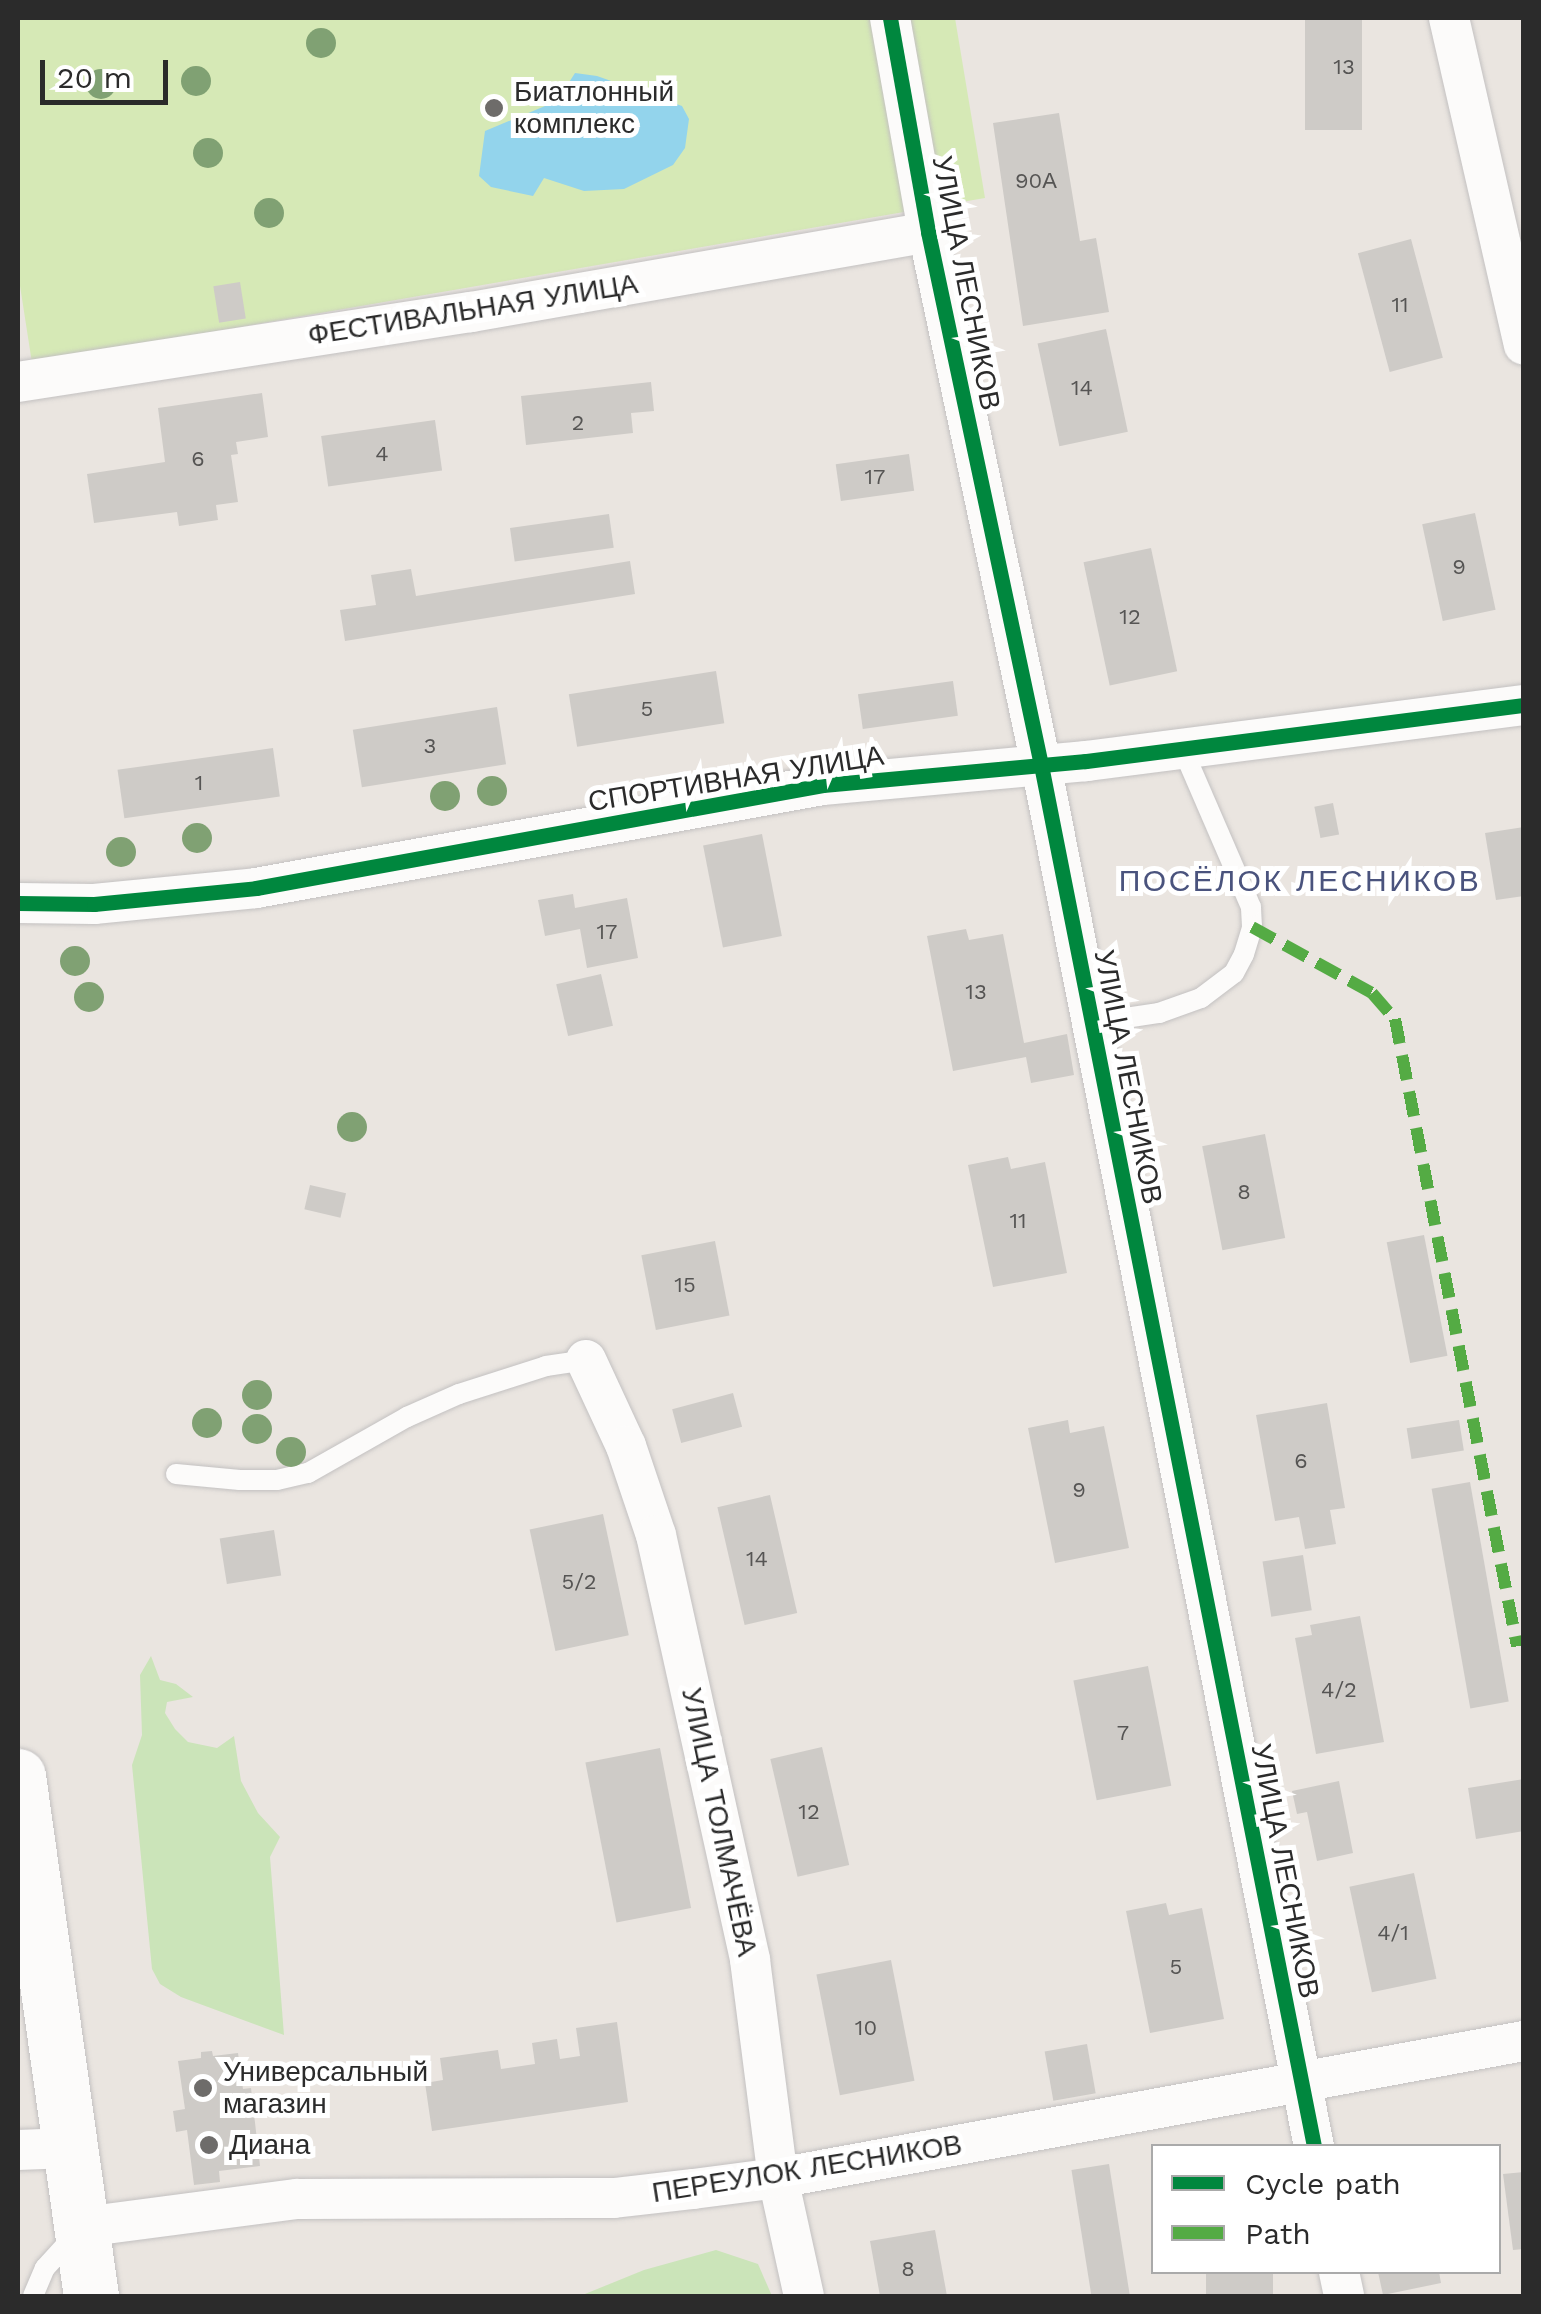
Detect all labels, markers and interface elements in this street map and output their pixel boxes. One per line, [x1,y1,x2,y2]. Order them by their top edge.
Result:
scale bar [45,40,172,102]
house number: 13 [1333,54,1355,80]
text: 20 m [57,60,132,95]
place label: Биатлонный комплекс [514,75,674,141]
marker: Биатлонный комплекс [483,97,505,119]
street label: УЛИЦА ЛЕСНИКОВ [925,153,1007,413]
house number: 90А [1015,168,1057,194]
street label: ФЕСТИВАЛЬНАЯ УЛИЦА [306,267,640,353]
house number: 11 [1391,292,1409,318]
house number: 14 [1071,375,1093,401]
house number: 2 [572,410,584,436]
house number: 4 [375,441,389,467]
house number: 6 [191,446,205,472]
house number: 17 [865,464,885,490]
house number: 9 [1452,554,1466,580]
house number: 12 [1119,604,1141,630]
house number: 5 [641,696,653,722]
house number: 3 [424,733,436,759]
street label: СПОРТИВНАЯ УЛИЦА [586,739,886,819]
house number: 1 [195,770,203,796]
district label: ПОСЁЛОК ЛЕСНИКОВ [1119,863,1481,899]
house number: 17 [597,919,617,945]
street label: УЛИЦА ЛЕСНИКОВ [1087,947,1169,1207]
house number: 13 [965,979,987,1005]
house number: 8 [1237,1179,1251,1205]
house number: 11 [1009,1208,1027,1234]
house number: 15 [674,1272,696,1298]
house number: 6 [1294,1448,1308,1474]
house number: 9 [1072,1477,1086,1503]
house number: 14 [746,1546,768,1572]
house number: 5/2 [561,1569,597,1595]
house number: 4/2 [1321,1677,1357,1703]
street label: УЛИЦА ТОЛМАЧЁВА [674,1685,764,1959]
house number: 7 [1117,1720,1129,1746]
street label: УЛИЦА ЛЕСНИКОВ [1244,1741,1326,2001]
house number: 12 [798,1799,820,1825]
house number: 4/1 [1377,1920,1409,1946]
house number: 5 [1170,1954,1182,1980]
house number: 10 [855,2015,877,2041]
place label: Универсальный магазин [223,2055,428,2121]
marker: Универсальный магазин [192,2077,214,2099]
place label: Диана [229,2128,310,2162]
street label: ПЕРЕУЛОК ЛЕСНИКОВ [650,2128,964,2210]
marker: Диана [198,2134,220,2156]
legend [1151,2144,1501,2274]
text: Cycle path [1245,2166,1401,2201]
text: Path [1245,2216,1311,2251]
house number: 8 [901,2256,915,2282]

